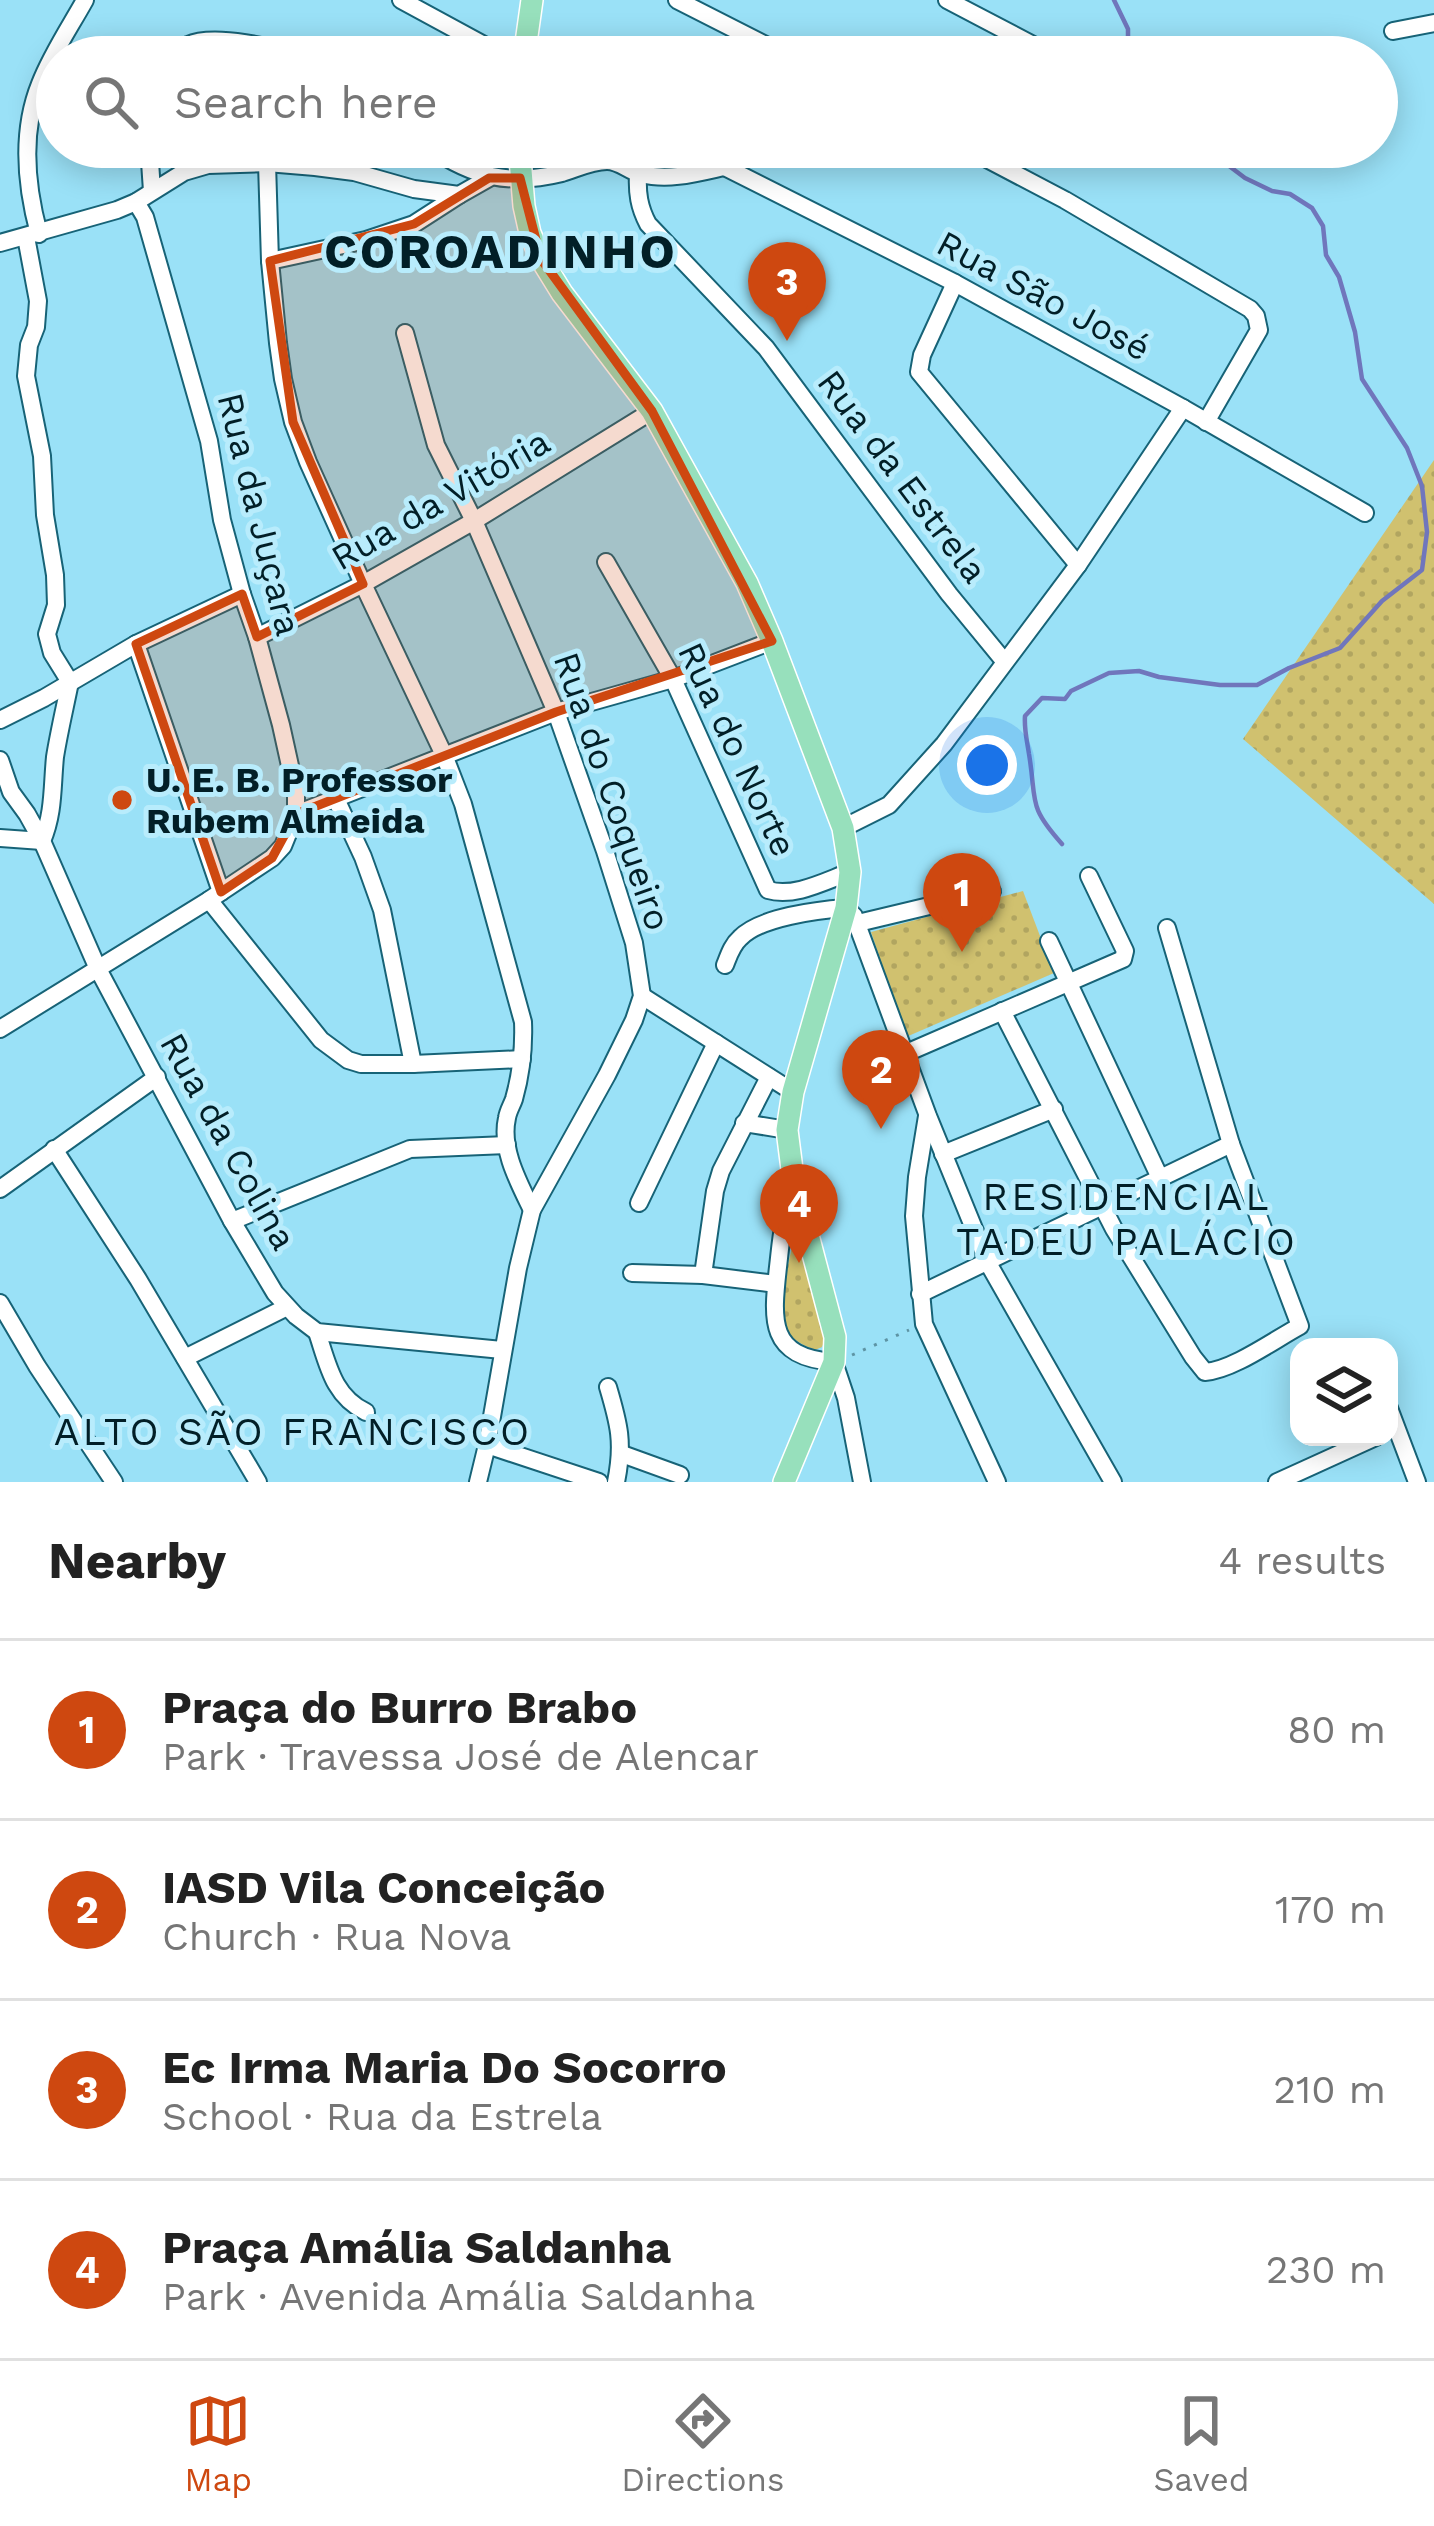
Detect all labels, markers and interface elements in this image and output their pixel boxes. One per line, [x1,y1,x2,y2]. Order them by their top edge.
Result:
search box [36,36,1398,168]
icon: search [78,69,144,135]
text: Search here [174,76,438,129]
street label: Rua São José [930,222,1157,370]
district label: COROADINHO [324,223,678,280]
pin: 3 [748,242,826,341]
street label: Rua da Estrela [809,362,996,591]
street label: Rua da Juçara [209,389,309,640]
street label: Rua da Vitória [324,420,557,579]
street label: Rua do Norte [669,636,805,863]
street label: Rua do Coqueiro [545,647,679,936]
your location [957,735,1017,795]
place label: U. E. B. Professor Rubem Almeida [146,759,453,842]
marker: U. E. B. Professor Rubem Almeida [109,787,135,813]
pin: 1 [923,853,1001,952]
street label: Rua da Colina [151,1026,305,1257]
pin: 2 [842,1030,920,1129]
pin: 4 [760,1164,838,1263]
district label: RESIDENCIAL TADEU PALÁCIO [956,1174,1298,1264]
map controls [1290,1338,1398,1446]
button: layers [1290,1338,1398,1446]
district label: ALTO SÃO FRANCISCO [54,1409,532,1454]
text: Nearby [48,1531,226,1590]
text: 4 results [1218,1538,1386,1583]
text: Praça do Burro Brabo [162,1681,637,1734]
text: 1 [79,1707,95,1752]
text: 80 m [1287,1707,1386,1752]
text: Park · Travessa José de Alencar [162,1734,759,1779]
text: IASD Vila Conceição [162,1861,606,1914]
text: 2 [75,1887,99,1932]
text: 170 m [1275,1887,1386,1932]
text: Church · Rua Nova [162,1914,511,1959]
text: Ec Irma Maria Do Socorro [162,2041,727,2094]
text: 3 [75,2067,99,2112]
text: 210 m [1273,2067,1386,2112]
text: School · Rua da Estrela [162,2094,602,2139]
text: Praça Amália Saldanha [162,2221,671,2274]
text: 4 [74,2247,100,2292]
text: 230 m [1266,2247,1386,2292]
text: Park · Avenida Amália Saldanha [162,2274,755,2319]
tab: Map [185,2388,252,2499]
tab: Directions [621,2388,784,2499]
tab: Saved [1154,2388,1249,2499]

